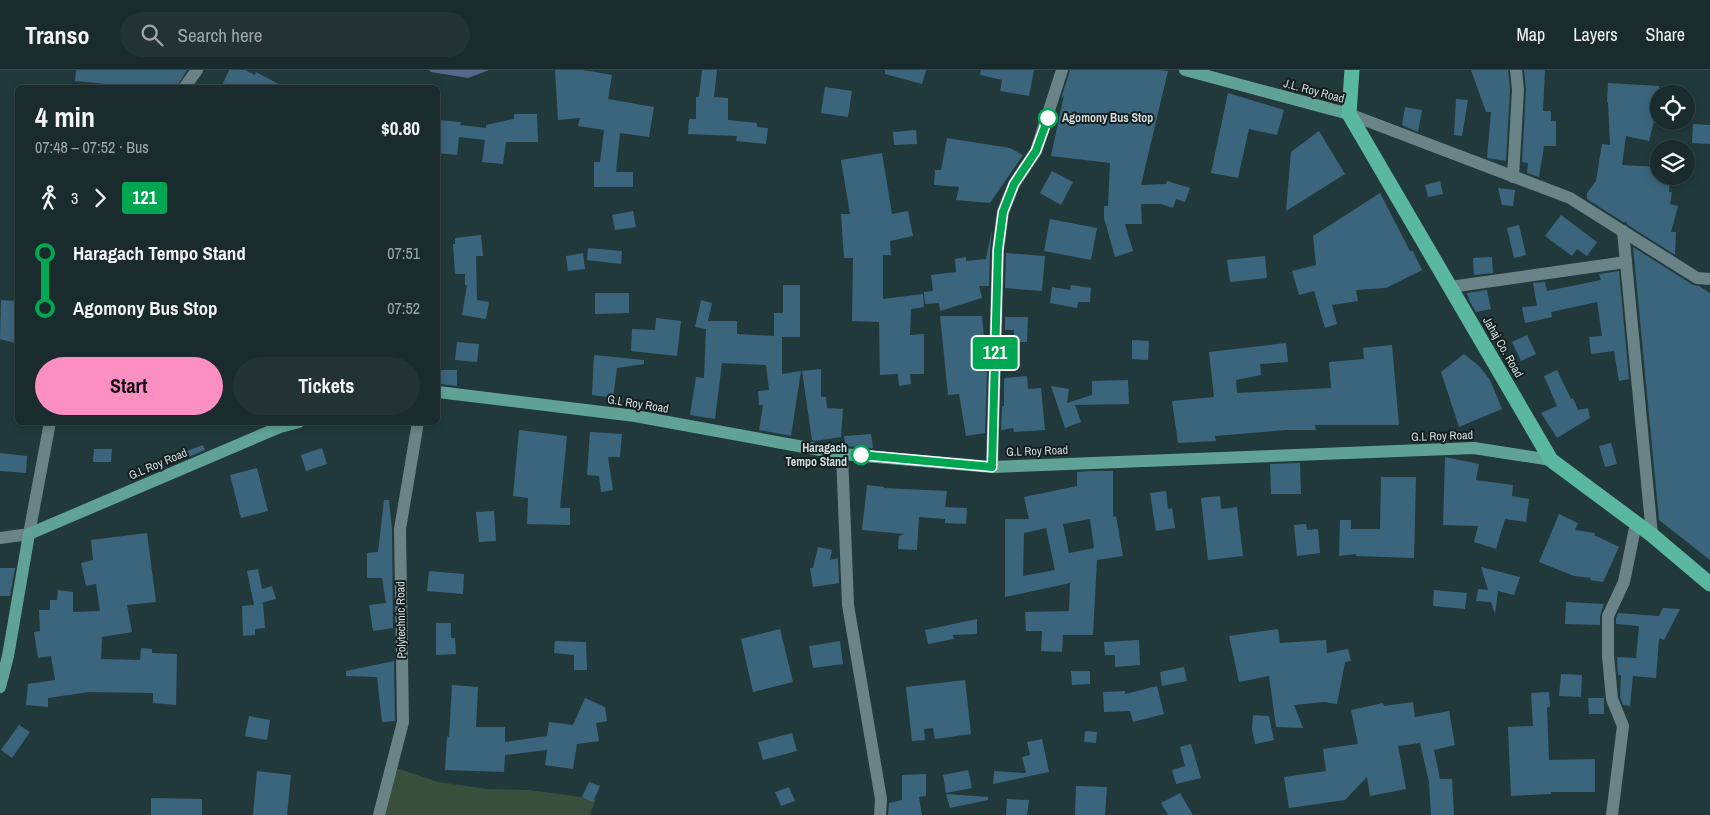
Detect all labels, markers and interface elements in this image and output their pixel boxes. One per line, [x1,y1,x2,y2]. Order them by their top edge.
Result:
search box [120,12,470,57]
text: Transo [25,19,90,51]
icon: search [138,21,166,49]
text: Search here [178,22,262,48]
text: Map [1517,22,1545,47]
text: Layers [1573,22,1618,47]
text: Share [1646,22,1685,47]
street label: J.L. Roy Road [1282,75,1346,107]
map controls [1650,85,1695,185]
button: locate [1650,85,1695,130]
text: 4 min [35,98,95,136]
marker: Agomony Bus Stop [1038,108,1058,128]
place label: Agomony Bus Stop [1062,110,1153,126]
text: $0.80 [381,115,420,141]
text: 07:48 – 07:52 · Bus [35,136,149,158]
button: layers [1650,140,1695,185]
icon: walk [35,184,63,212]
icon: forward [86,184,114,212]
text: 121 [132,185,157,210]
text: 3 [71,187,78,209]
text: Haragach Tempo Stand [73,240,246,266]
text: 07:51 [387,242,420,264]
text: Agomony Bus Stop [73,295,218,321]
text: 07:52 [387,297,420,319]
street label: Jahaj Co. Road [1479,314,1527,380]
line badge: 121 [966,337,1024,369]
text: 121 [983,340,1007,365]
button: Start [35,357,223,415]
button: Tickets [233,357,420,415]
street label: G.L Roy Road [606,391,670,417]
street label: G.L Roy Road [1411,427,1473,445]
place label: Haragach Tempo Stand [785,440,847,470]
street label: G.L Roy Road [1006,442,1068,460]
street label: G.L Roy Road [126,445,190,483]
marker: Haragach Tempo Stand [851,445,871,465]
street label: Polytechnic Road [392,581,410,659]

